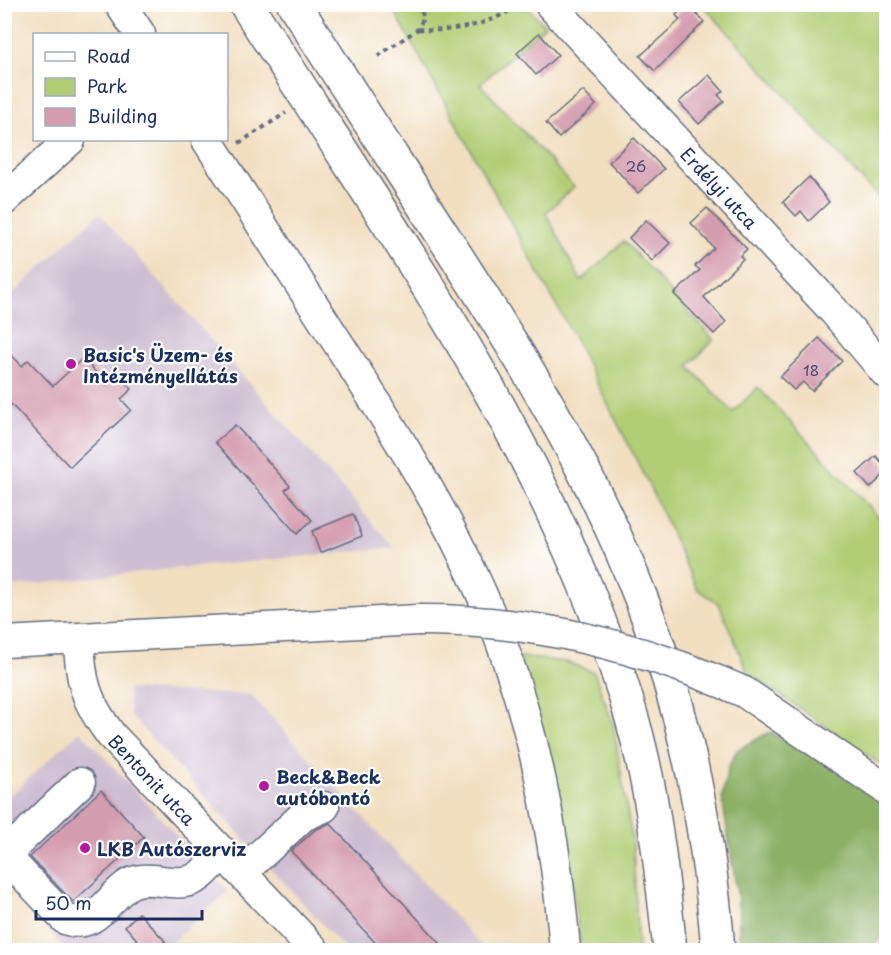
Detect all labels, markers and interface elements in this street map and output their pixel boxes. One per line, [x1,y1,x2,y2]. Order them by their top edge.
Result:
legend [33,33,228,141]
text: Road [87,42,131,69]
text: Park [87,72,127,99]
text: Building [87,102,157,129]
street label: Erdélyi utca [675,141,765,235]
house number: 26 [626,154,646,177]
place label: Basic's Üzem- és Intézményellátás [83,341,238,389]
marker: Basic's Üzem- és Intézményellátás [64,357,78,371]
house number: 18 [803,358,819,381]
street label: Bentonit utca [103,727,203,831]
place label: Beck&Beck autóbontó [276,763,381,811]
marker: Beck&Beck autóbontó [257,779,271,793]
place label: LKB Autószerviz [97,835,246,862]
marker: LKB Autószerviz [78,841,92,855]
scale bar [36,883,202,921]
text: 50 m [45,889,92,916]

